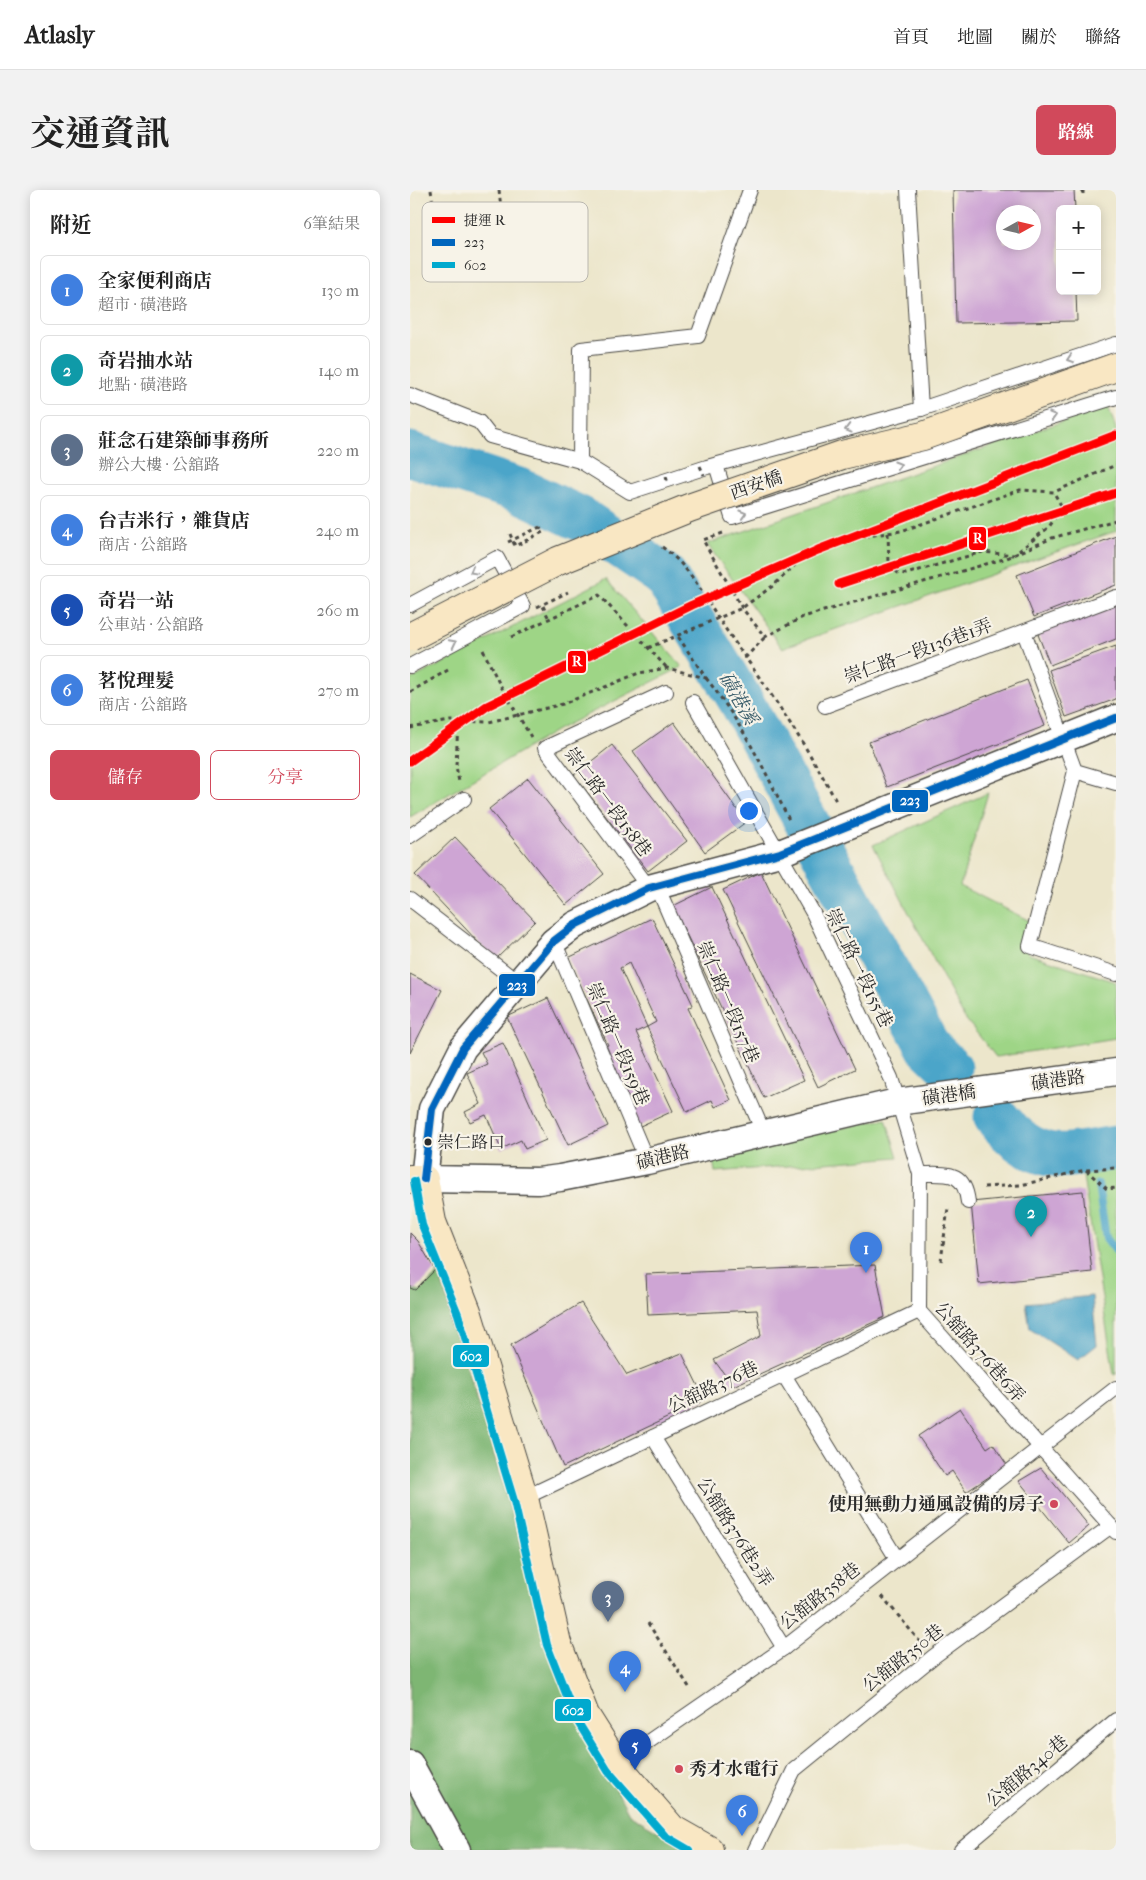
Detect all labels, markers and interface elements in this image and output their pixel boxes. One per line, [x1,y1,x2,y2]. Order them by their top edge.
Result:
text: Atlasly [25,21,94,49]
text: 首頁 [893,27,929,48]
text: 地圖 [957,27,993,48]
text: 關於 [1021,27,1057,48]
text: 聯絡 [1085,27,1121,48]
button: 路線 [1036,105,1116,155]
text: 交通資訊 [30,113,170,154]
legend [422,202,588,282]
north arrow [996,205,1041,250]
map controls [1056,205,1101,295]
button: + [1056,205,1101,250]
text: 捷運 R [464,212,506,229]
text: 附近 [50,213,92,237]
text: 6筆結果 [303,214,360,233]
text: 223 [464,234,484,251]
button: − [1056,250,1101,295]
text: 602 [464,257,487,274]
text: 全家便利商店 [98,270,212,292]
text: 1 [64,281,70,300]
text: 130 m [321,281,359,300]
text: 超市 · 磺港路 [98,295,188,314]
text: 奇岩抽水站 [98,350,193,372]
one-way arrow [1066,353,1074,363]
text: 2 [63,361,71,380]
text: 140 m [318,361,359,380]
text: 地點 · 磺港路 [98,375,188,394]
one-way arrow [1048,412,1057,422]
one-way arrow [844,423,853,433]
text: 莊念石建築師事務所 [98,430,269,452]
text: 3 [64,441,70,460]
text: 220 m [317,441,359,460]
text: 辦公大樓 · 公舘路 [98,455,220,474]
one-way arrow [893,461,902,471]
street label: 西安橋 [727,467,785,504]
one-way arrow [738,509,747,519]
text: 台吉米行，雜貨店 [98,510,250,532]
text: 4 [62,521,72,540]
text: 240 m [316,521,359,540]
line badge: R [968,526,987,551]
text: R [973,530,984,547]
text: 商店 · 公舘路 [98,535,188,554]
one-way arrow [469,565,478,575]
text: 奇岩一站 [98,590,174,612]
text: 5 [64,601,70,620]
text: 260 m [317,601,359,620]
text: 公車站 · 公舘路 [98,615,204,634]
street label: 崇仁路一段136巷1弄 [841,615,995,688]
one-way arrow [447,639,456,649]
line badge: R [567,650,587,674]
text: R [572,653,583,670]
water label: 磺港溪 [714,668,763,730]
text: 茗悅理髮 [98,670,174,692]
text: 6 [63,681,71,700]
text: 270 m [318,681,359,700]
text: 商店 · 公舘路 [98,695,188,714]
street label: 崇仁路一段158巷 [560,744,655,861]
button: 儲存 [50,750,200,800]
button: 分享 [210,750,360,800]
line badge: 223 [891,789,929,813]
text: 223 [900,792,920,809]
your location [736,798,762,824]
street label: 崇仁路一段155巷 [821,905,896,1031]
street label: 崇仁路一段157巷 [692,938,763,1067]
line badge: 223 [498,973,536,997]
text: 223 [507,977,527,994]
street label: 崇仁路一段159巷 [582,980,653,1109]
street label: 磺港路 [1030,1066,1086,1095]
street label: 磺港橋 [921,1081,977,1110]
place label: 崇仁路口 [437,1132,505,1152]
marker: 崇仁路口 [423,1137,433,1147]
street label: 磺港路 [634,1141,692,1174]
pin: 2 [1015,1196,1047,1237]
pin: 1 [850,1232,882,1273]
street label: 公舘路376巷6弄 [931,1298,1029,1407]
line badge: 602 [452,1344,490,1368]
text: 602 [460,1348,482,1365]
street label: 公舘路376巷 [664,1357,762,1418]
street label: 公舘路376巷2弄 [693,1474,777,1591]
place label: 使用無動力通風設備的房子 [828,1494,1044,1515]
marker: 使用無動力通風設備的房子 [1048,1498,1060,1510]
street label: 公舘路358巷 [776,1559,865,1634]
pin: 3 [592,1581,624,1622]
street label: 公舘路350巷 [859,1620,948,1697]
pin: 4 [609,1651,641,1692]
line badge: 602 [554,1698,592,1722]
text: 602 [562,1702,584,1719]
pin: 5 [619,1729,651,1770]
street label: 公舘路340巷 [982,1731,1072,1812]
place label: 秀才水電行 [689,1759,779,1780]
marker: 秀才水電行 [673,1763,685,1775]
pin: 6 [726,1795,758,1836]

